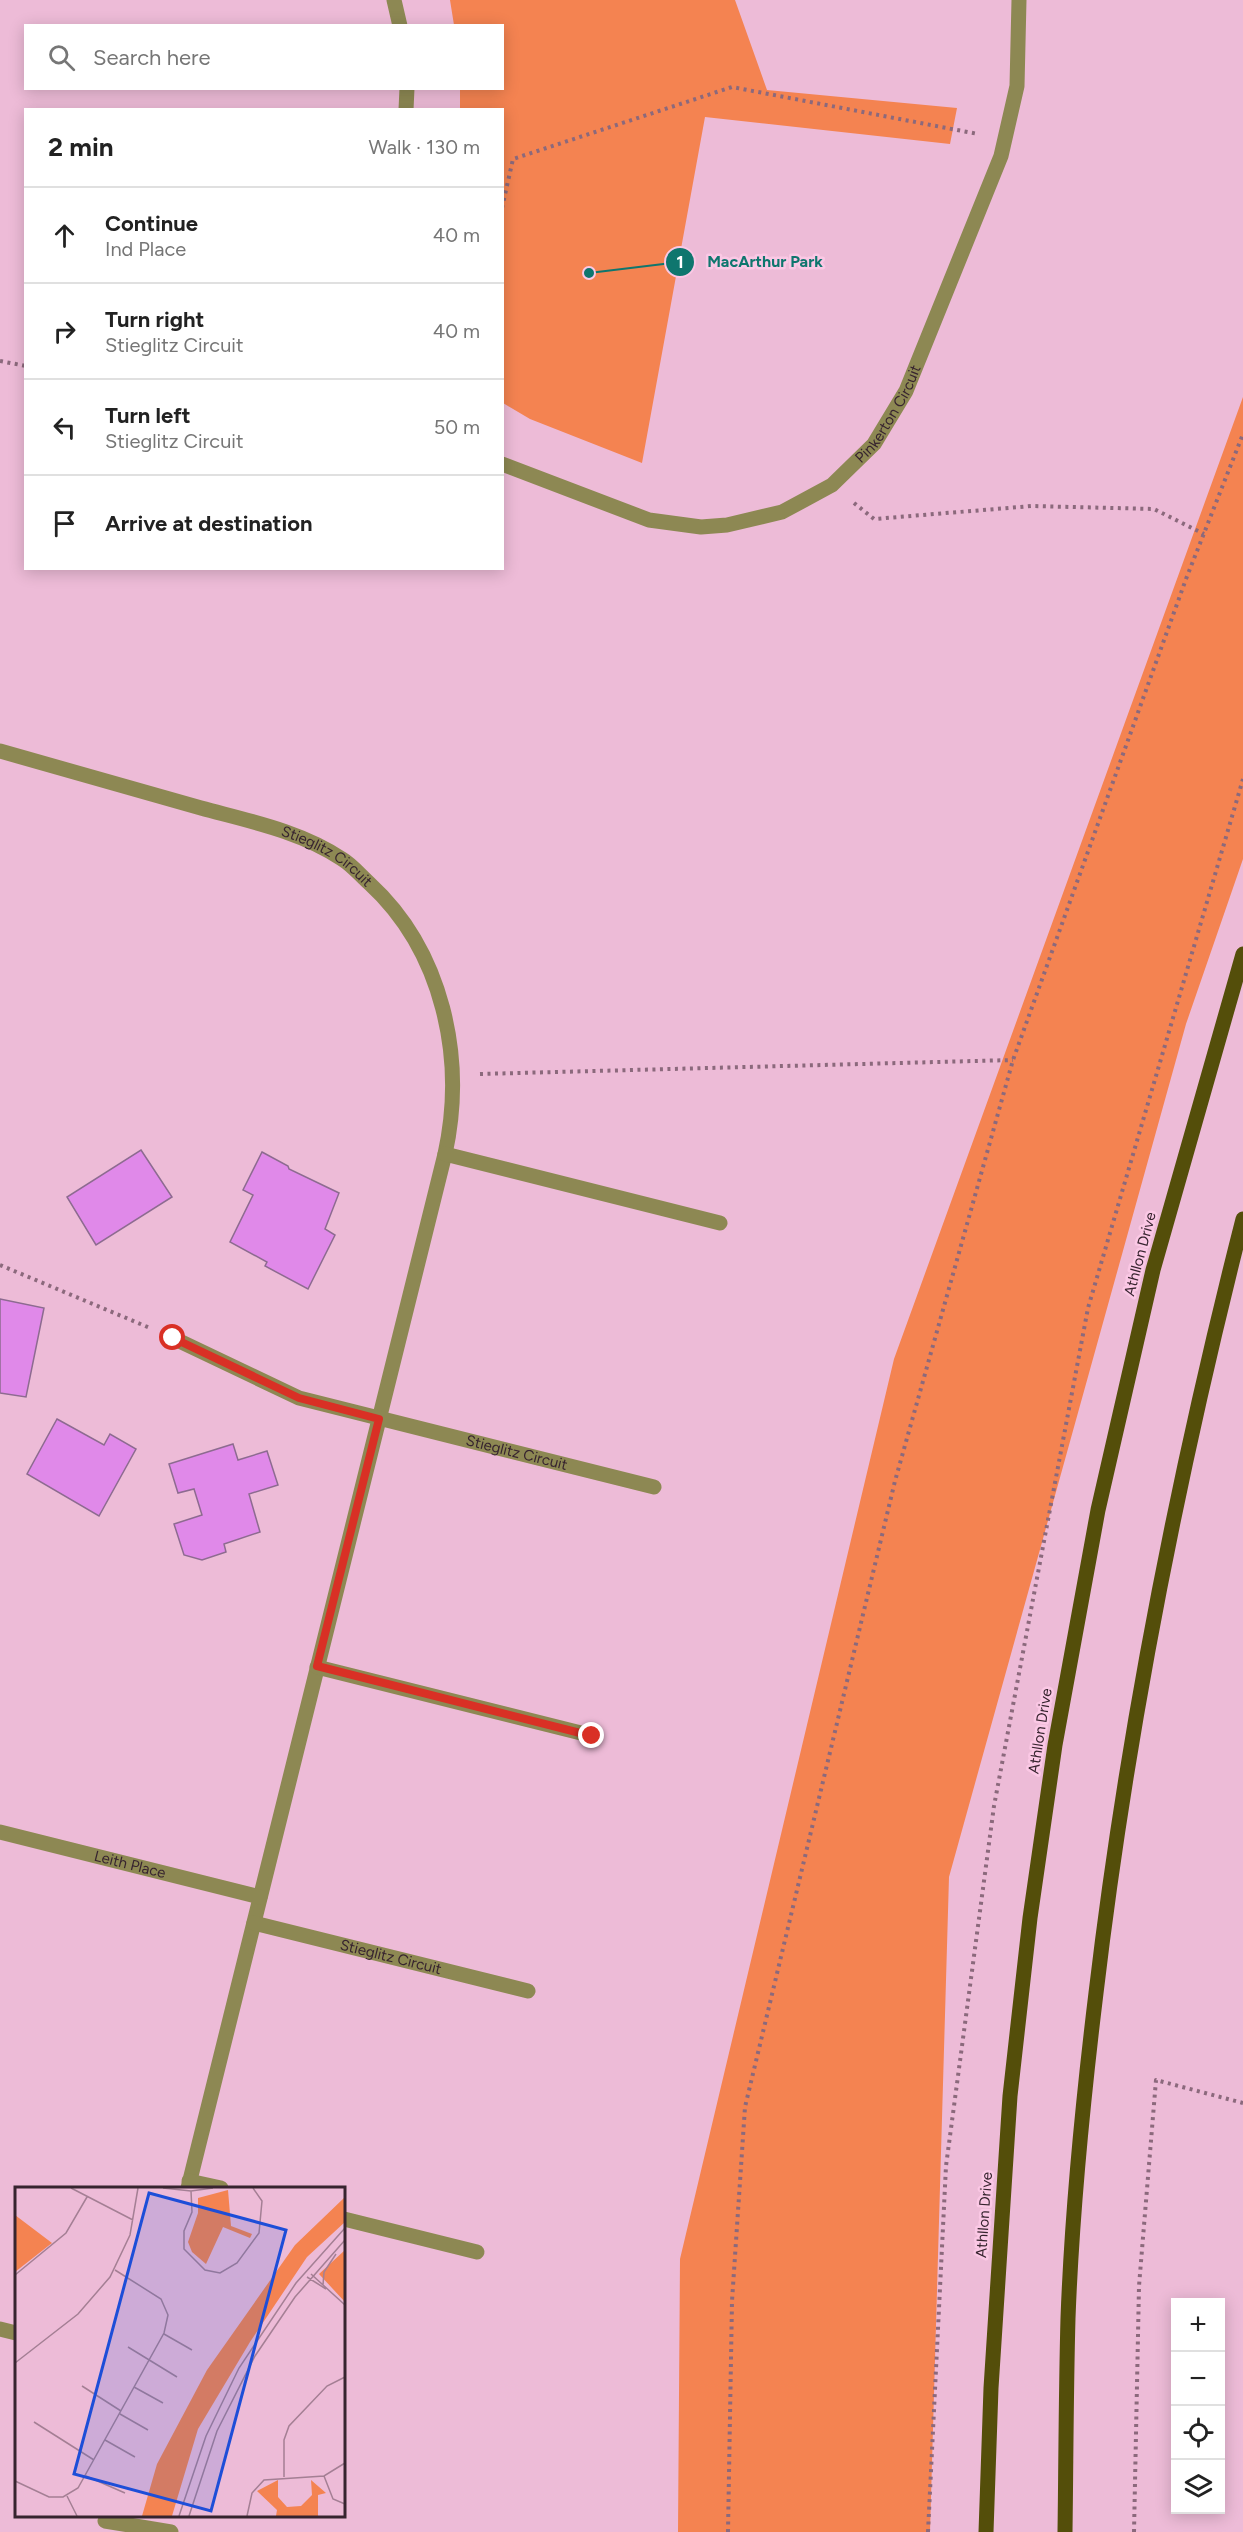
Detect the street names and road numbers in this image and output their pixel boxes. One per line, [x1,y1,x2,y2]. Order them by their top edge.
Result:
street label: Pinkerton Circuit [851,362,925,467]
street label: Stieglitz Circuit [279,822,376,891]
street label: Athllon Drive [1120,1210,1160,1298]
street label: Stieglitz Circuit [464,1431,570,1474]
street label: Athllon Drive [1024,1687,1056,1775]
street label: Leith Place [92,1847,168,1882]
street label: Stieglitz Circuit [338,1936,444,1978]
street label: Athllon Drive [972,2171,996,2259]

